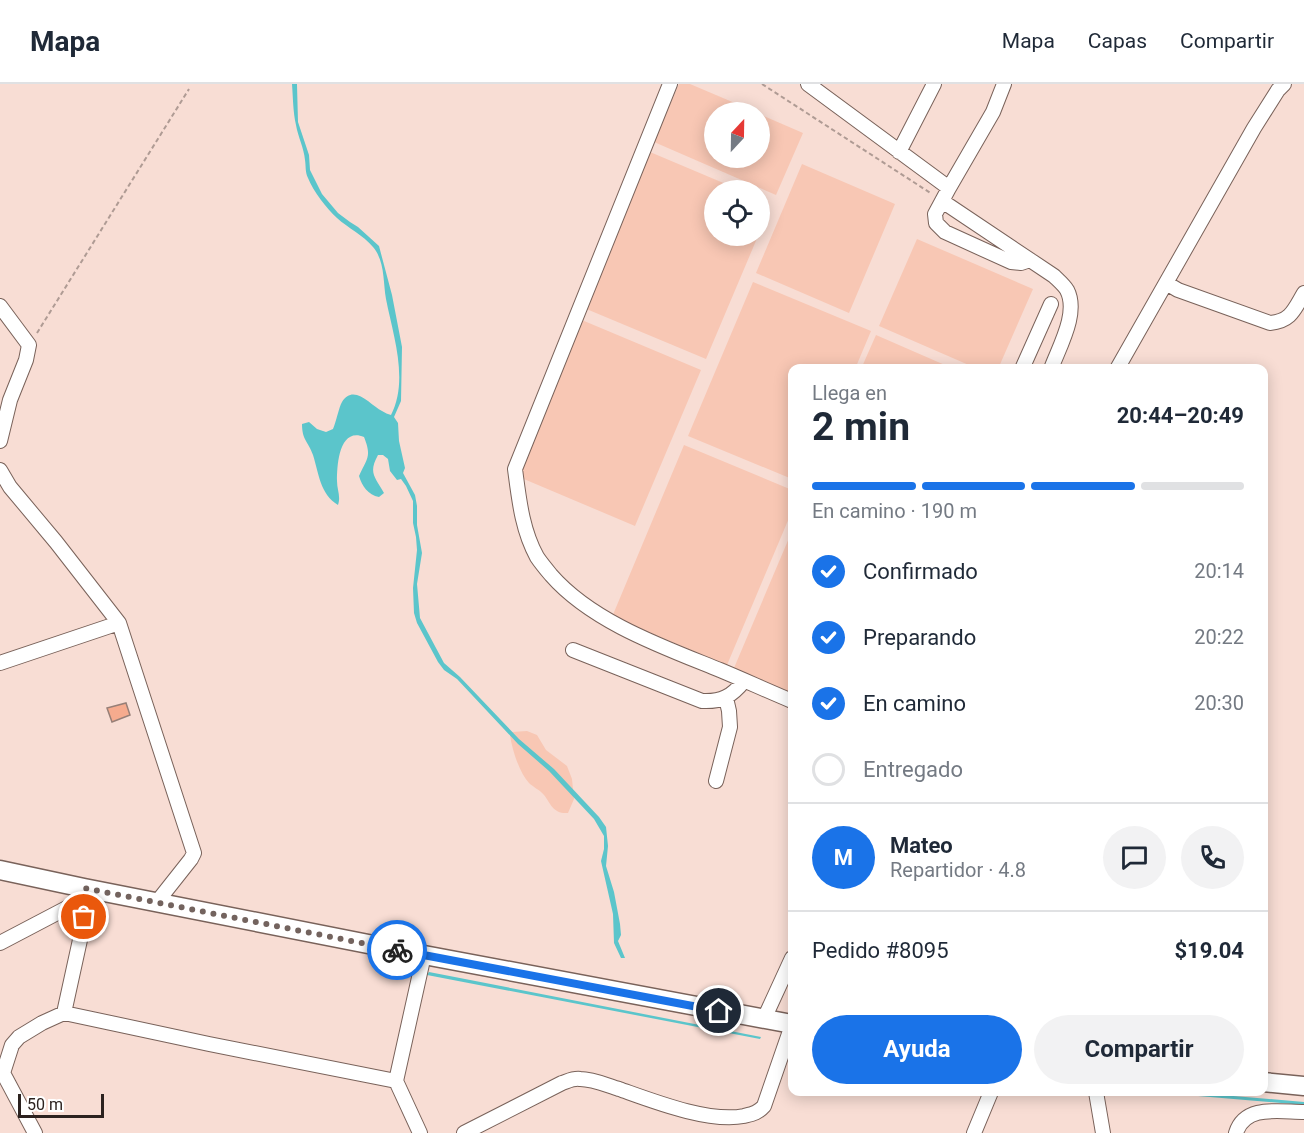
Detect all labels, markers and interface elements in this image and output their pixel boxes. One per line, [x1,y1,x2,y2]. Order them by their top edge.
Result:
text: Mapa [30,25,100,58]
text: Mapa [1002,29,1055,53]
text: Capas [1088,29,1147,53]
text: Compartir [1180,29,1274,53]
north arrow [704,102,770,168]
map controls [704,102,770,246]
button: locate [704,180,770,246]
text: Llega en [812,381,887,405]
text: 20:44–20:49 [1117,403,1244,428]
text: 2 min [812,404,910,450]
text: En camino · 190 m [812,499,977,523]
icon: check [812,555,845,588]
text: Confirmado [863,559,978,584]
text: 20:14 [1194,559,1244,583]
icon: check [812,621,845,654]
text: Preparando [863,625,976,650]
text: 20:22 [1194,625,1244,649]
icon: check [812,687,845,720]
text: En camino [863,691,966,716]
text: 20:30 [1194,691,1244,715]
text: Entregado [863,757,963,782]
button: chat [1103,826,1166,889]
button: phone [1181,826,1244,889]
text: Mateo [890,833,953,858]
text: M [834,845,853,870]
text: Repartidor · 4.8 [890,858,1026,882]
pin [58,891,109,942]
icon: bag [67,900,100,933]
courier [367,920,427,980]
icon: bike [381,934,414,967]
text: Pedido #8095 [812,938,949,963]
text: $19.04 [1175,938,1244,963]
pin [693,985,744,1036]
icon: home [702,994,735,1027]
button: Ayuda [812,1015,1022,1084]
button: Compartir [1034,1015,1244,1084]
scale bar [18,1091,104,1118]
text: 50 m [27,1095,63,1114]

